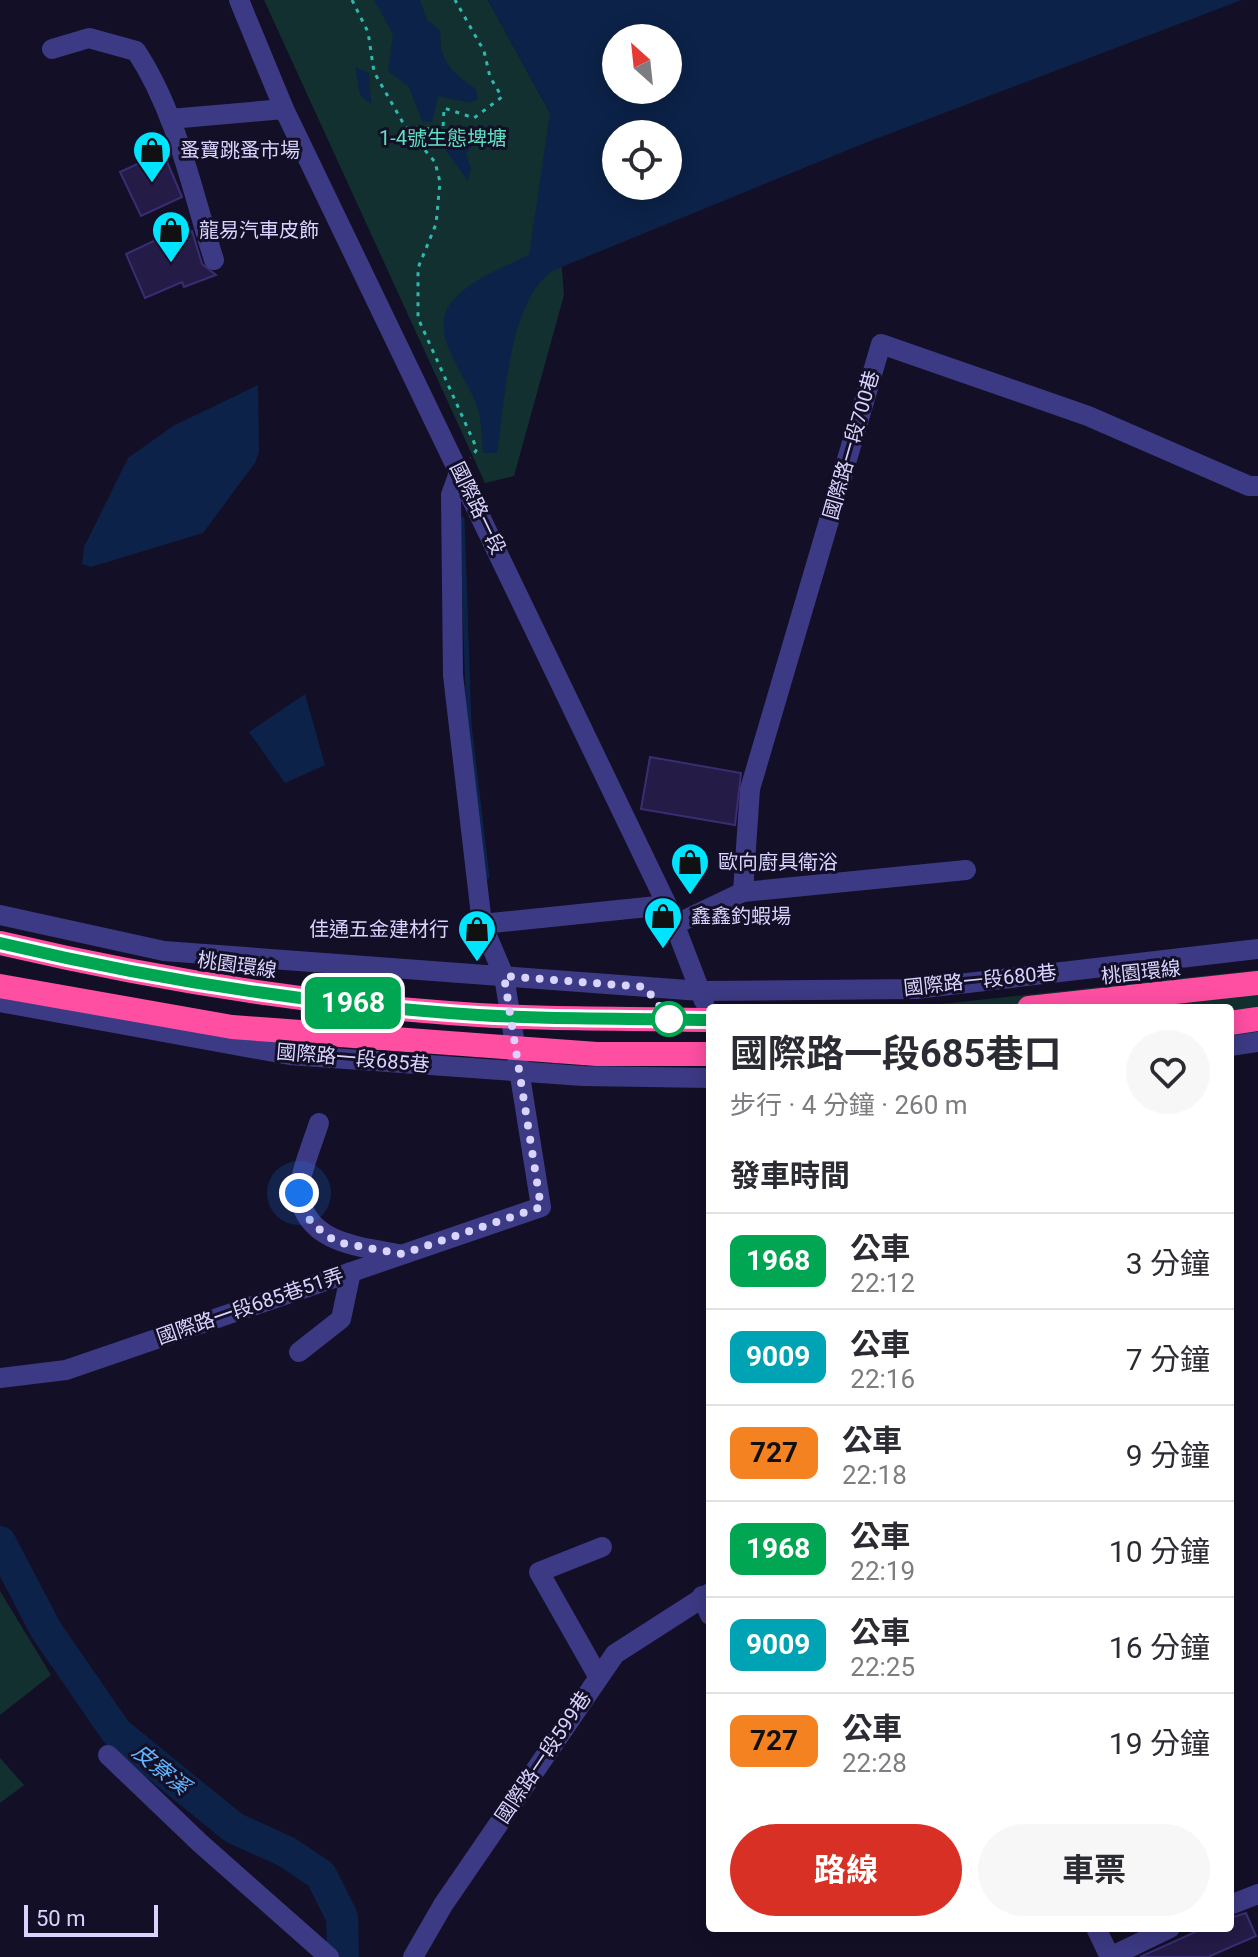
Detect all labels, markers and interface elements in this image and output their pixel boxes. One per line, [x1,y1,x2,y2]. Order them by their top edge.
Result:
north arrow [602,24,682,104]
map controls [602,24,682,200]
button: locate [602,120,682,200]
park label: 1-4號生態埤塘 [379,126,507,150]
shop icon: 蚤寶跳蚤市場 [131,129,173,184]
place label: 蚤寶跳蚤市場 [180,138,300,162]
shop icon: 龍易汽車皮飾 [150,209,192,264]
place label: 龍易汽車皮飾 [199,218,319,242]
street label: 國際路一段700巷 [818,368,884,522]
street label: 國際路一段 [445,458,511,558]
shop icon: 歐向廚具衛浴 [669,841,711,896]
place label: 歐向廚具衛浴 [718,850,838,874]
shop icon: 鑫鑫釣蝦場 [642,895,684,950]
place label: 鑫鑫釣蝦場 [691,904,791,928]
shop icon: 佳通五金建材行 [456,908,498,963]
place label: 佳通五金建材行 [309,917,449,941]
street label: 桃園環線 [196,948,278,982]
street label: 桃園環線 [1100,956,1182,988]
street label: 國際路一段680巷 [902,960,1058,1000]
line badge: 1968 [297,977,409,1029]
text: 1968 [321,986,385,1019]
unlabelled marker [652,1002,686,1036]
button: heart [1126,1030,1210,1114]
text: 國際路一段685巷口 [730,1032,1061,1076]
street label: 國際路一段685巷 [275,1039,431,1077]
text: 步行 · 4 分鐘 · 260 m [730,1090,968,1120]
text: 發車時間 [730,1158,850,1193]
your location [279,1173,319,1213]
text: 公車 [850,1231,910,1266]
text: 1968 [746,1244,810,1277]
text: 3 分鐘 [1126,1246,1210,1281]
street label: 國際路一段685巷51弄 [153,1263,347,1349]
text: 22:12 [850,1268,915,1298]
text: 公車 [850,1327,910,1362]
text: 9009 [746,1340,810,1373]
text: 7 分鐘 [1126,1342,1210,1377]
text: 22:16 [850,1364,915,1394]
text: 公車 [842,1423,902,1458]
text: 727 [750,1436,798,1469]
text: 9 分鐘 [1126,1438,1210,1473]
text: 22:18 [842,1460,907,1490]
text: 公車 [850,1519,910,1554]
text: 1968 [746,1532,810,1565]
text: 10 分鐘 [1109,1534,1210,1569]
text: 22:19 [850,1556,915,1586]
text: 公車 [850,1615,910,1650]
text: 9009 [746,1628,810,1661]
text: 16 分鐘 [1109,1630,1210,1665]
text: 22:25 [850,1652,915,1682]
street label: 國際路一段599巷 [490,1687,596,1827]
text: 公車 [842,1711,902,1746]
text: 727 [750,1724,798,1757]
text: 19 分鐘 [1109,1726,1210,1761]
water label: 皮寮溪 [127,1739,197,1801]
text: 22:28 [842,1748,907,1778]
button: 路線 [730,1824,962,1916]
button: 車票 [978,1824,1210,1916]
scale bar [24,1901,158,1937]
text: 50 m [36,1906,85,1931]

